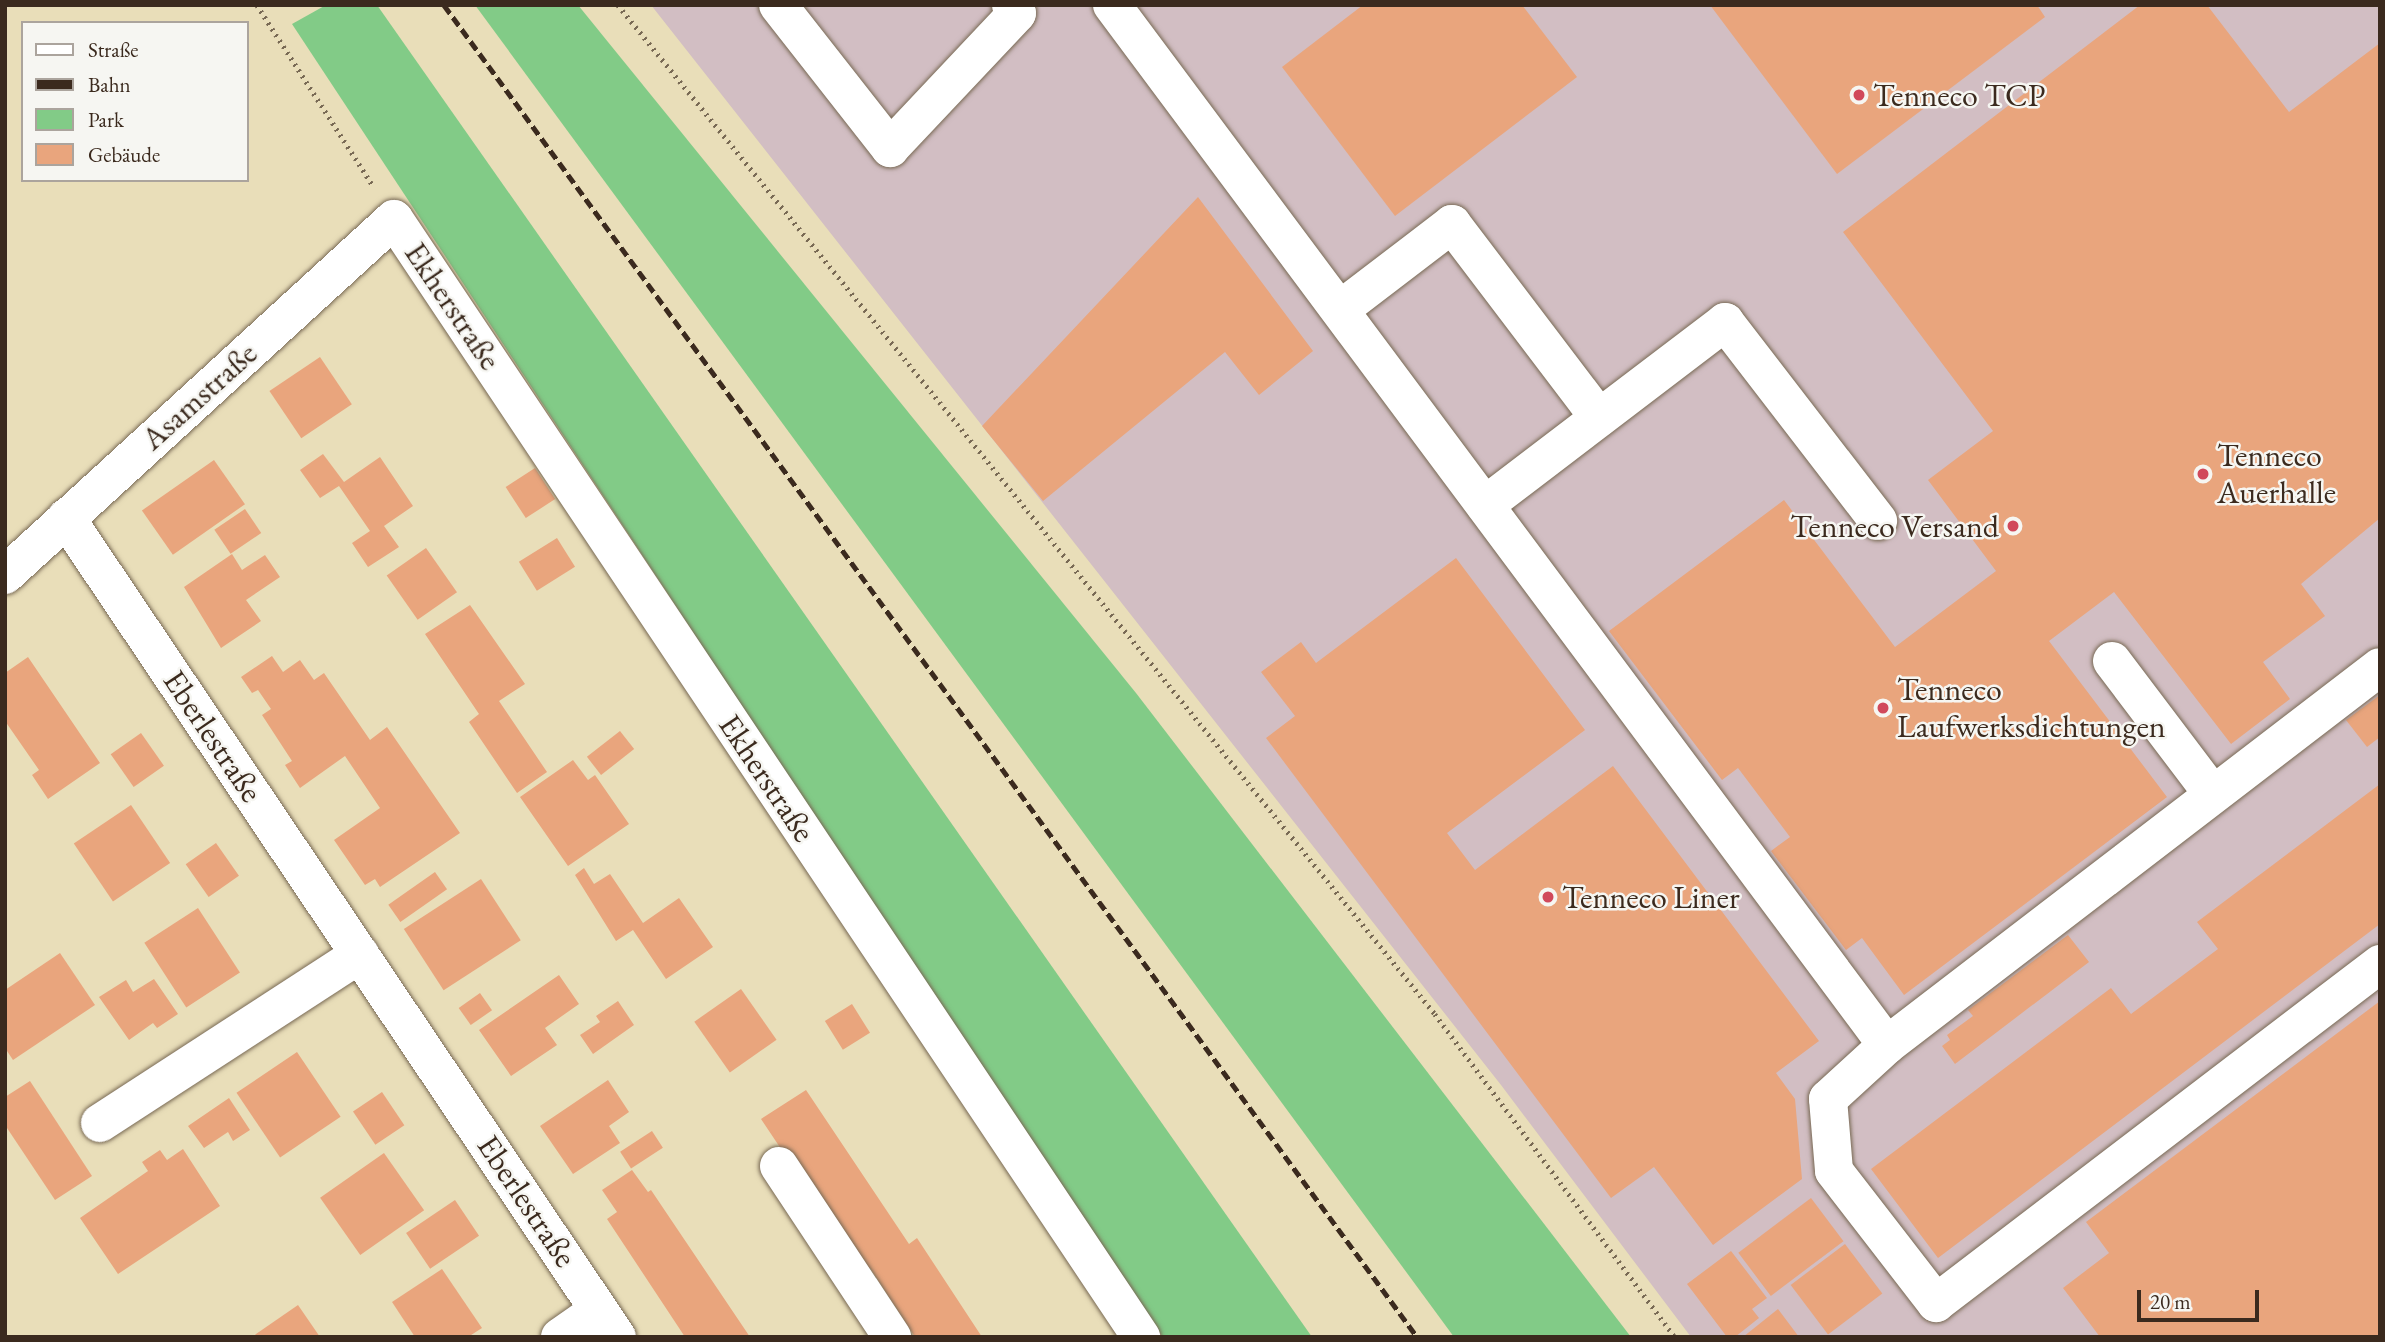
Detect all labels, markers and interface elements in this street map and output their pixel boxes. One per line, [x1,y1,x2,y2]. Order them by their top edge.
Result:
legend [21,21,248,182]
text: Straße [88,36,139,63]
text: Bahn [88,71,131,98]
place label: Tenneco TCP [1873,76,2045,114]
marker: Tenneco TCP [1851,87,1867,103]
text: Park [88,106,124,133]
text: Gebäude [88,141,160,168]
street label: Ekherstraße [396,235,510,377]
street label: Asamstraße [133,334,265,458]
place label: Tenneco Auerhalle [2217,437,2336,512]
marker: Tenneco Auerhalle [2195,466,2211,482]
place label: Tenneco Versand [1790,507,1999,545]
marker: Tenneco Versand [2005,518,2021,534]
street label: Eberlestraße [155,663,271,809]
place label: Tenneco Laufwerksdichtungen [1897,671,2166,746]
marker: Tenneco Laufwerksdichtungen [1875,700,1891,716]
street label: Ekherstraße [710,707,824,849]
place label: Tenneco Liner [1562,878,1740,916]
marker: Tenneco Liner [1540,889,1556,905]
street label: Eberlestraße [469,1128,585,1274]
scale bar [2140,1276,2262,1320]
text: 20 m [2150,1288,2191,1315]

